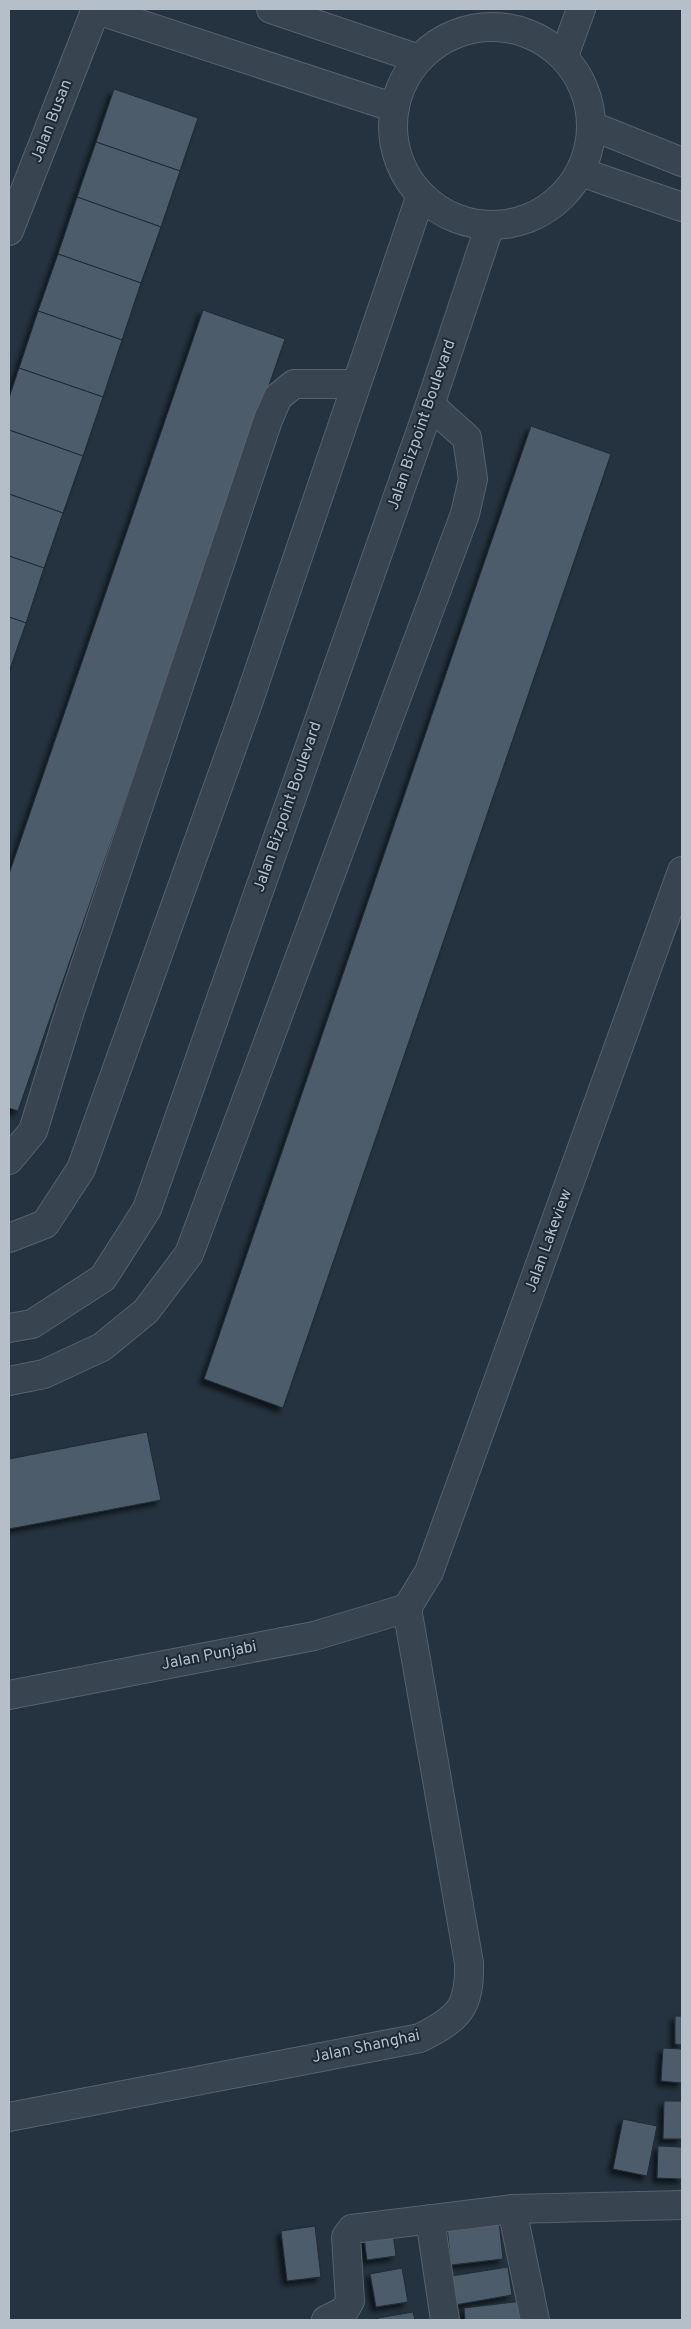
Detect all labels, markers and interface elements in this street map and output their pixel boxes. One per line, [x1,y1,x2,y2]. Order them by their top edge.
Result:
street label: Jalan Busan [27,77,77,165]
street label: Jalan Bizpoint Boulevard [383,337,461,513]
street label: Jalan Bizpoint Boulevard [249,719,327,895]
street label: Jalan Lakeview [521,1187,577,1295]
street label: Jalan Punjabi [160,1637,258,1675]
street label: Jalan Shanghai [310,2026,422,2068]

